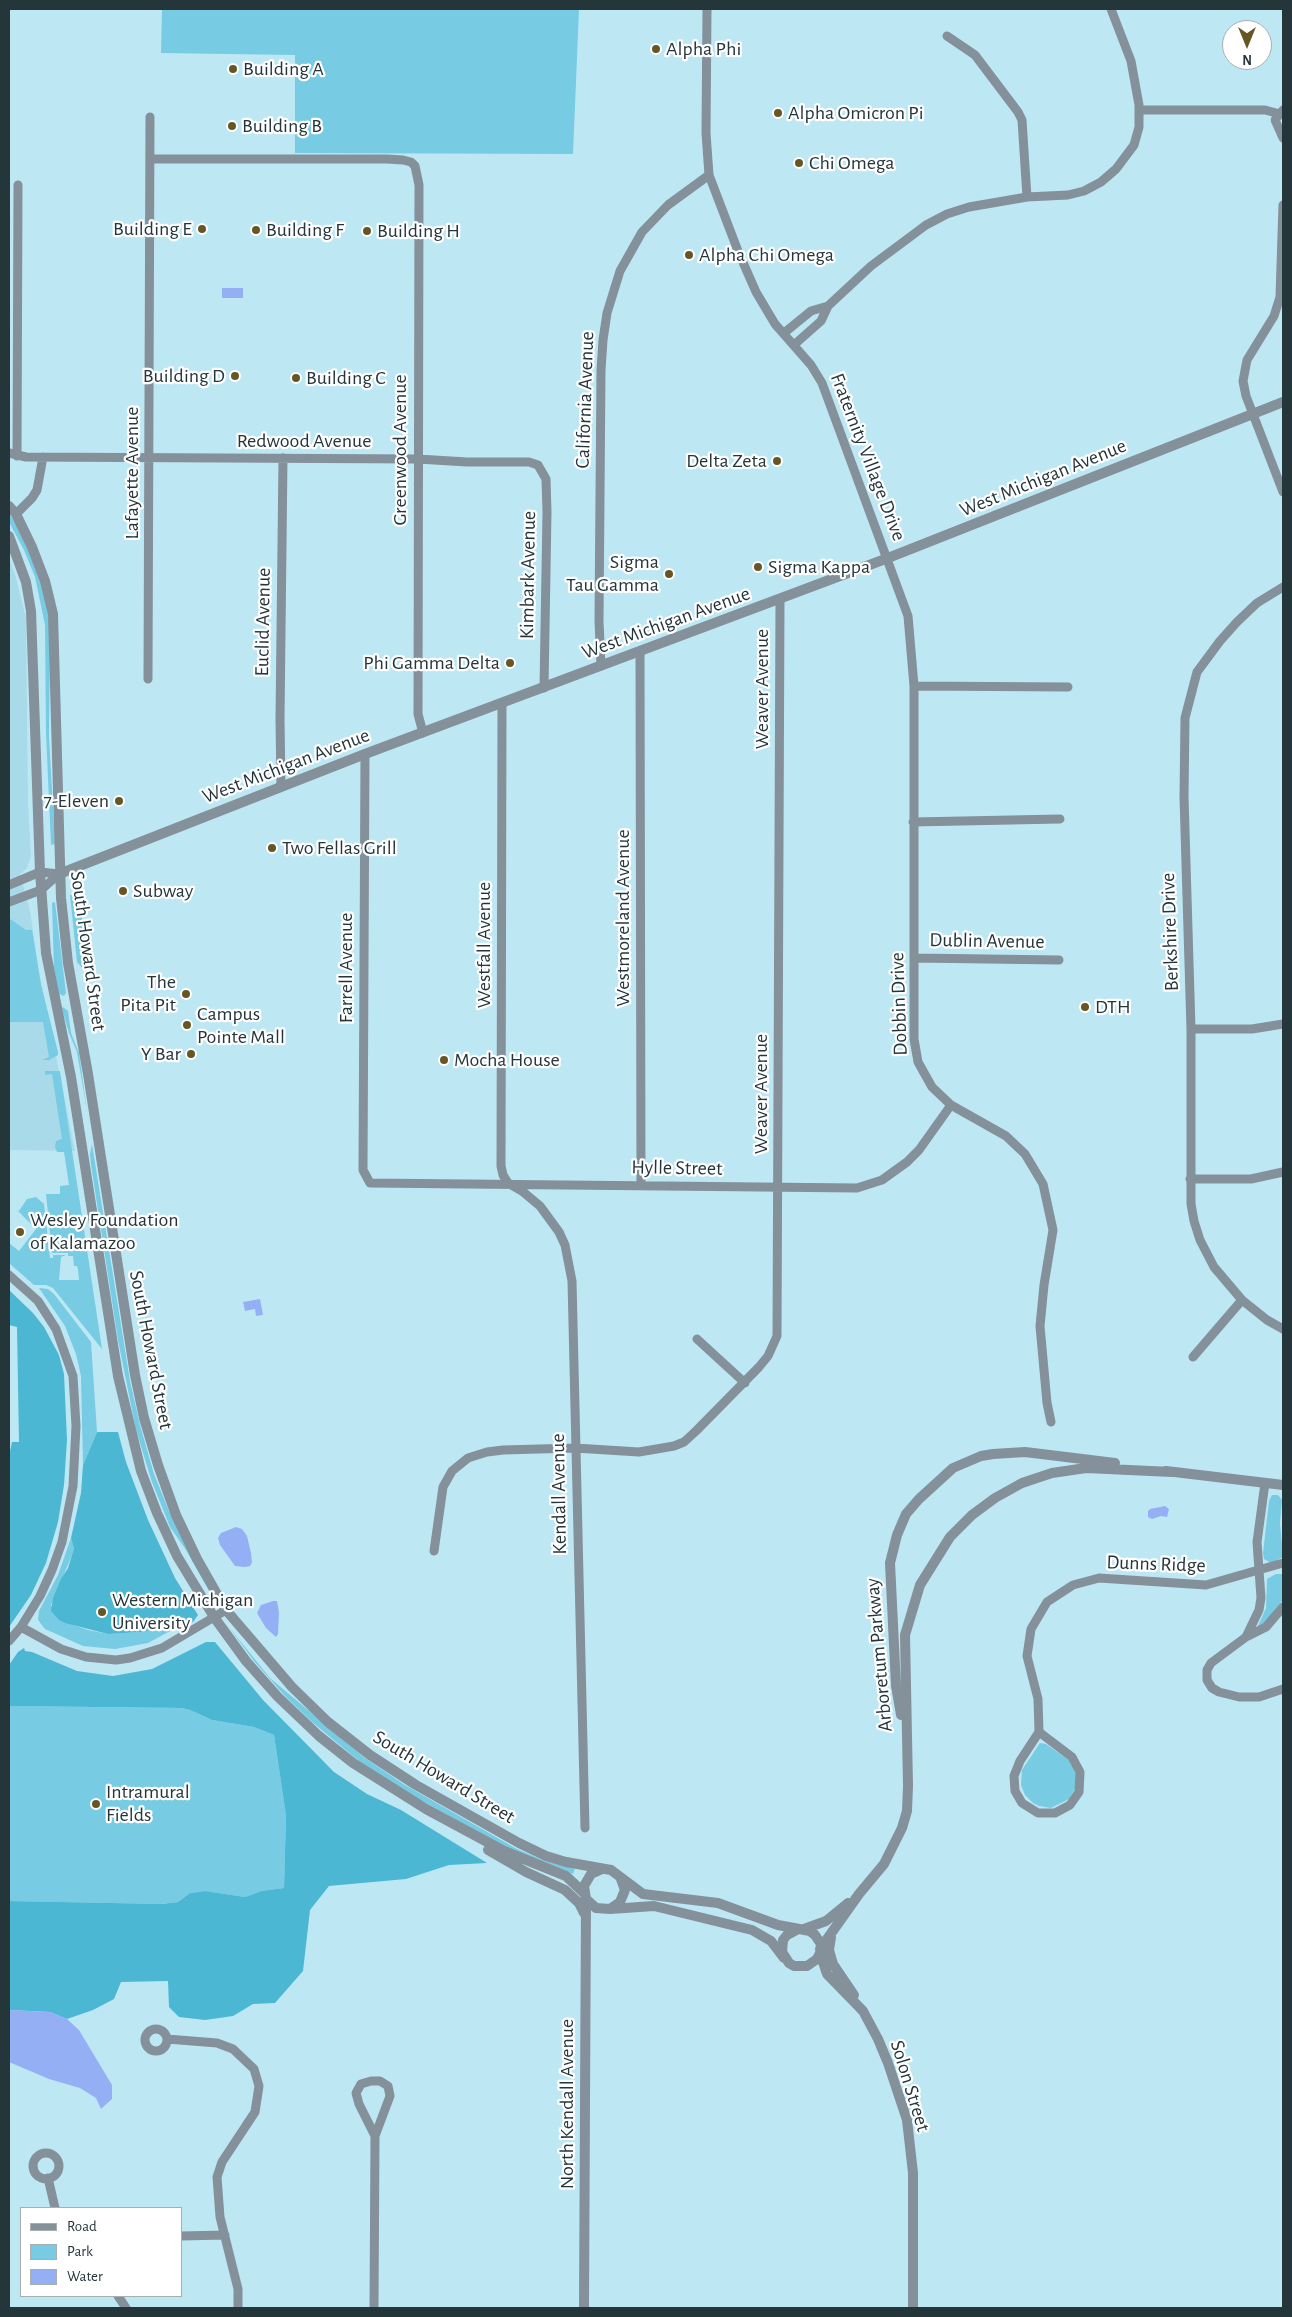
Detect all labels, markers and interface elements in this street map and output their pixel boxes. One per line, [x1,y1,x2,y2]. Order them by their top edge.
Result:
north arrow [1222,20,1272,70]
place label: Alpha Phi [666,37,741,61]
marker: Alpha Phi [650,43,662,55]
text: N [1242,52,1252,66]
place label: Building A [243,57,324,81]
marker: Building A [227,63,239,75]
place label: Alpha Omicron Pi [788,101,924,125]
marker: Alpha Omicron Pi [772,107,784,119]
place label: Building B [242,114,322,138]
marker: Building B [226,120,238,132]
place label: Chi Omega [809,151,894,175]
marker: Chi Omega [793,157,805,169]
place label: Building E [113,217,192,241]
place label: Building F [266,218,344,242]
place label: Building H [377,219,460,243]
marker: Building E [196,223,208,235]
marker: Building F [250,224,262,236]
marker: Building H [361,225,373,237]
place label: Alpha Chi Omega [699,243,834,267]
marker: Alpha Chi Omega [683,249,695,261]
street label: California Avenue [571,331,599,469]
place label: Building D [143,364,225,388]
place label: Building C [306,366,386,390]
marker: Building D [229,370,241,382]
street label: Fraternity Village Drive [825,370,911,544]
marker: Building C [290,372,302,384]
street label: Greenwood Avenue [388,374,412,526]
street label: Lafayette Avenue [120,407,144,539]
street label: Redwood Avenue [237,429,371,453]
street label: West Michigan Avenue [956,434,1130,522]
place label: Delta Zeta [686,449,767,473]
marker: Delta Zeta [771,455,783,467]
street label: Kimbark Avenue [515,511,541,639]
place label: Sigma Tau Gamma [566,550,659,597]
place label: Sigma Kappa [768,555,870,579]
marker: Sigma Kappa [752,561,764,573]
street label: Euclid Avenue [250,567,276,677]
marker: Sigma Tau Gamma [663,568,675,580]
street label: West Michigan Avenue [579,581,753,665]
street label: Weaver Avenue [750,629,774,749]
place label: Phi Gamma Delta [363,651,500,675]
marker: Phi Gamma Delta [504,657,516,669]
street label: West Michigan Avenue [199,723,373,809]
place label: 7-Eleven [44,789,109,813]
marker: 7-Eleven [113,795,125,807]
street label: Westmoreland Avenue [611,829,635,1007]
place label: Two Fellas Grill [282,836,397,860]
marker: Two Fellas Grill [266,842,278,854]
street label: South Howard Street [65,869,111,1033]
street label: Berkshire Drive [1156,872,1184,992]
place label: Subway [133,879,193,903]
street label: Westfall Avenue [472,882,496,1008]
marker: Subway [117,885,129,897]
street label: Farrell Avenue [334,913,358,1023]
street label: Dublin Avenue [929,928,1045,954]
street label: Dobbin Drive [885,952,913,1056]
place label: The Pita Pit [120,970,176,1017]
marker: The Pita Pit [180,988,192,1000]
place label: DTH [1095,995,1131,1019]
marker: DTH [1079,1001,1091,1013]
place label: Campus Pointe Mall [197,1002,285,1049]
marker: Campus Pointe Mall [181,1019,193,1031]
street label: Weaver Avenue [749,1034,773,1154]
place label: Y Bar [141,1042,181,1066]
marker: Y Bar [185,1048,197,1060]
place label: Mocha House [454,1048,560,1072]
marker: Mocha House [438,1054,450,1066]
street label: Hylle Street [631,1155,723,1181]
place label: Wesley Foundation of Kalamazoo [30,1208,178,1255]
marker: Wesley Foundation of Kalamazoo [14,1226,26,1238]
street label: South Howard Street [124,1269,178,1431]
street label: Kendall Avenue [546,1433,572,1555]
street label: Dunns Ridge [1106,1550,1206,1578]
street label: Arboretum Parkway [860,1577,898,1733]
place label: Western Michigan University [112,1588,253,1635]
marker: Western Michigan University [96,1606,108,1618]
street label: South Howard Street [369,1725,519,1829]
place label: Intramural Fields [106,1780,190,1827]
marker: Intramural Fields [90,1798,102,1810]
street label: North Kendall Avenue [555,2019,579,2189]
street label: Solon Street [885,2037,935,2135]
legend [20,2207,182,2297]
text: Road [67,2219,97,2234]
text: Park [67,2244,93,2259]
text: Water [67,2269,103,2284]

